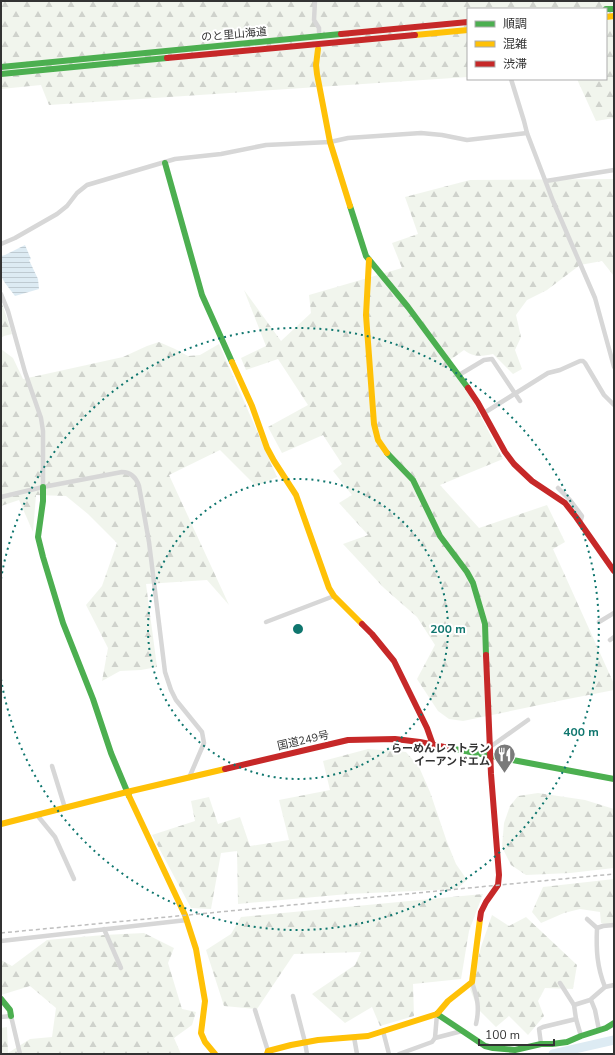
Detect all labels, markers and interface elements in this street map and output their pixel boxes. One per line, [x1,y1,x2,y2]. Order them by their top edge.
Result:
legend [467,8,607,80]
text: 順調 [503,16,527,32]
street label: のと里山海道 [201,24,268,45]
text: 混雑 [503,36,527,52]
text: 渋滞 [503,56,527,72]
text: 200 m [430,621,466,637]
centre of rings [291,622,305,636]
text: 400 m [563,724,599,740]
street label: 国道249号 [276,727,331,754]
place label: らーめんレストラン イーアンドエム [391,741,490,769]
restaurant icon: らーめんレストラン イーアンドエム [492,741,518,774]
scale bar [479,1021,554,1047]
text: 100 m [485,1027,520,1043]

